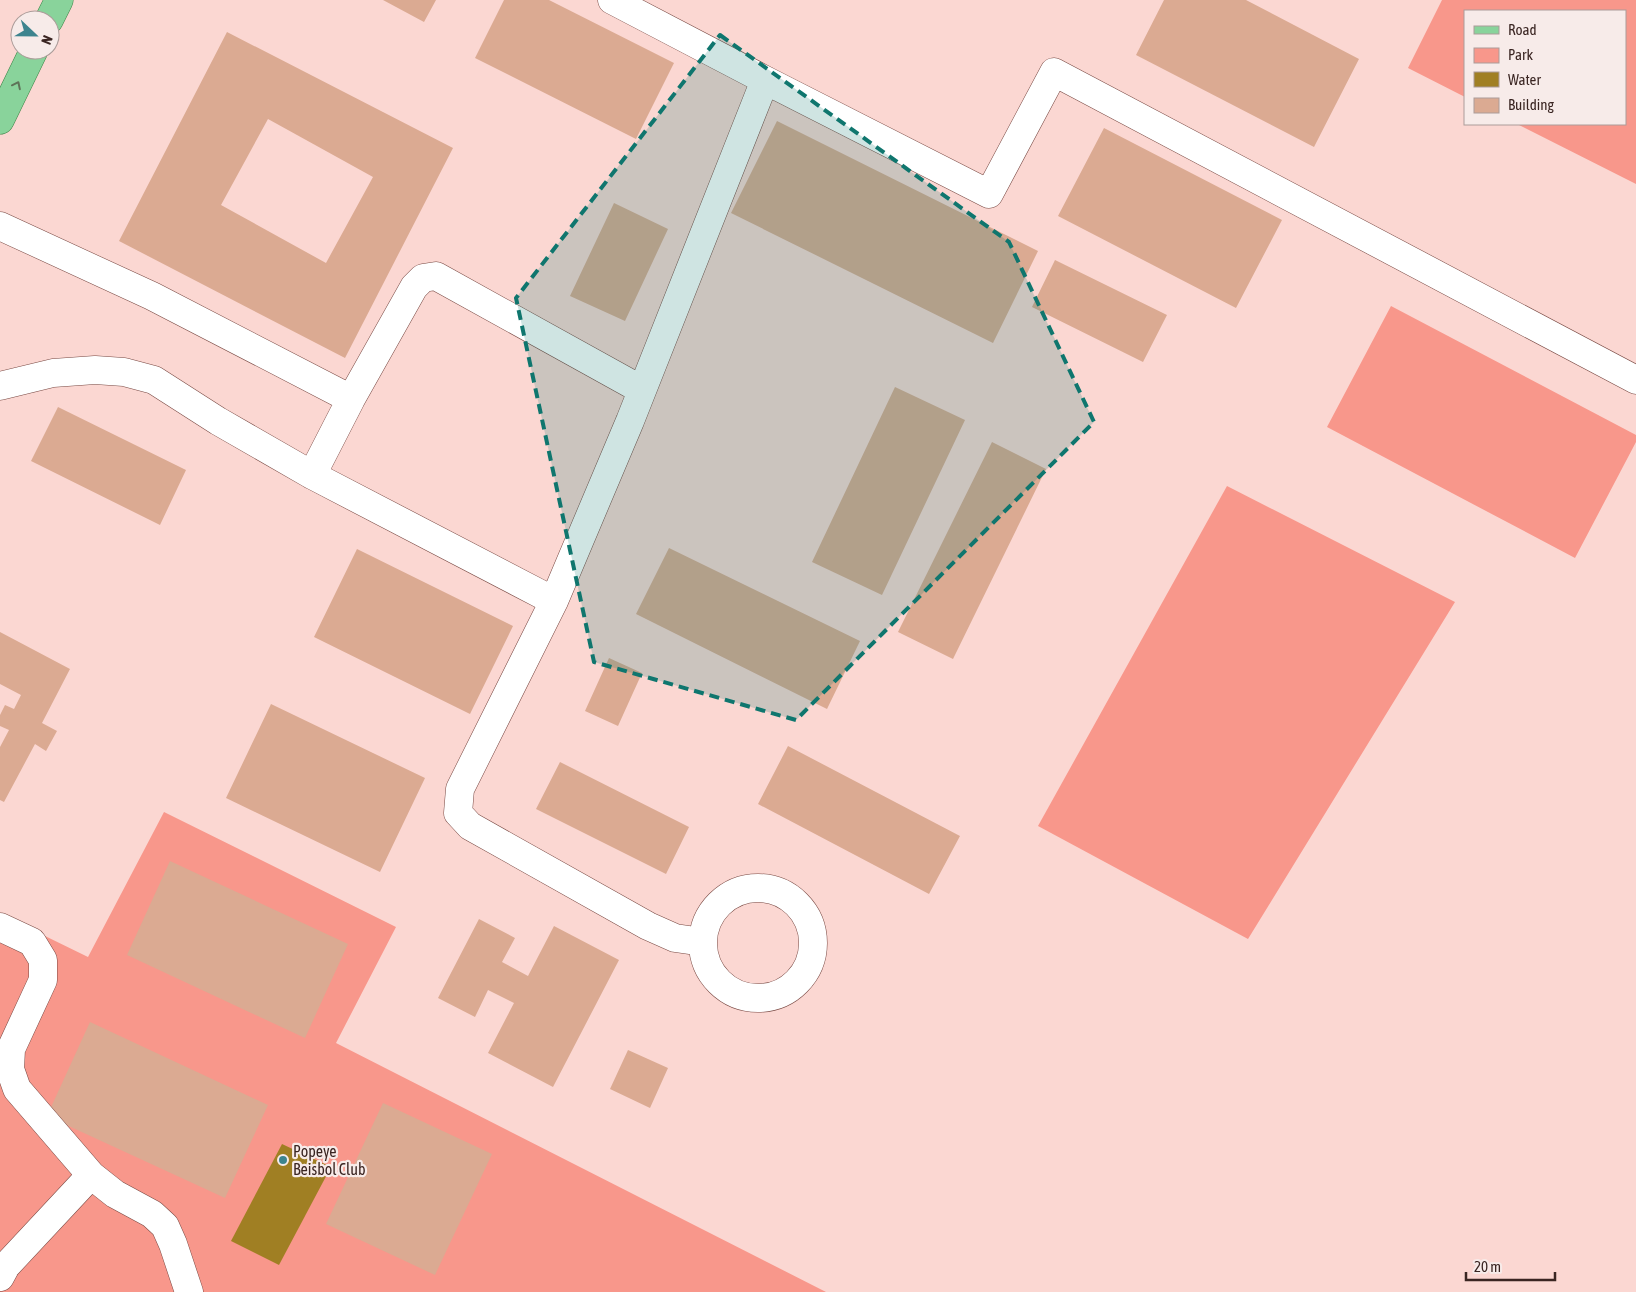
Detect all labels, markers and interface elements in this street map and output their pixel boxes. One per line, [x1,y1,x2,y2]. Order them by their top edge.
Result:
north arrow [10,10,60,60]
legend [1464,10,1626,125]
text: Road [1508,21,1537,38]
text: N [38,33,56,47]
text: Park [1508,46,1533,63]
text: Water [1508,71,1541,88]
one-way arrow [11,81,21,90]
text: Building [1508,96,1554,113]
place label: Popeye Beisbol Club [293,1142,365,1178]
marker: Popeye Beisbol Club [277,1154,289,1166]
scale bar [1466,1250,1555,1282]
text: 20 m [1474,1258,1501,1275]

